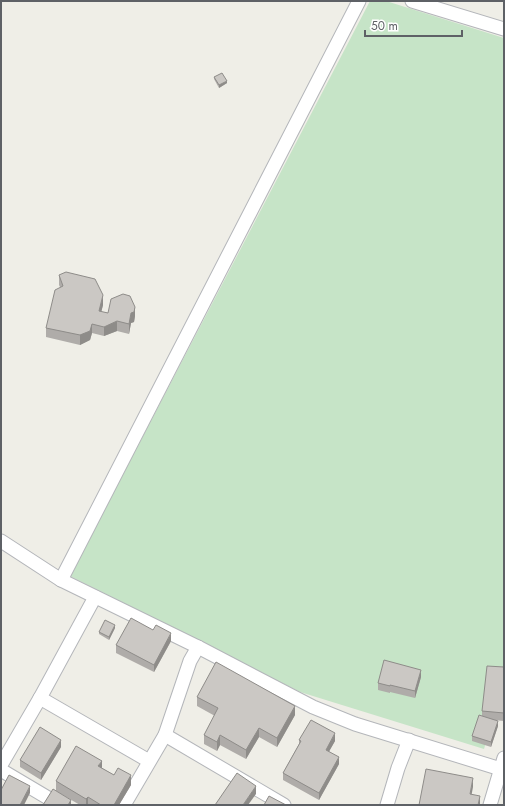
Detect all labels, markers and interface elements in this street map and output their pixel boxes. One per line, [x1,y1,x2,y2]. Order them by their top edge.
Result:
scale bar [365,12,462,38]
text: 50 m [371,17,398,35]

